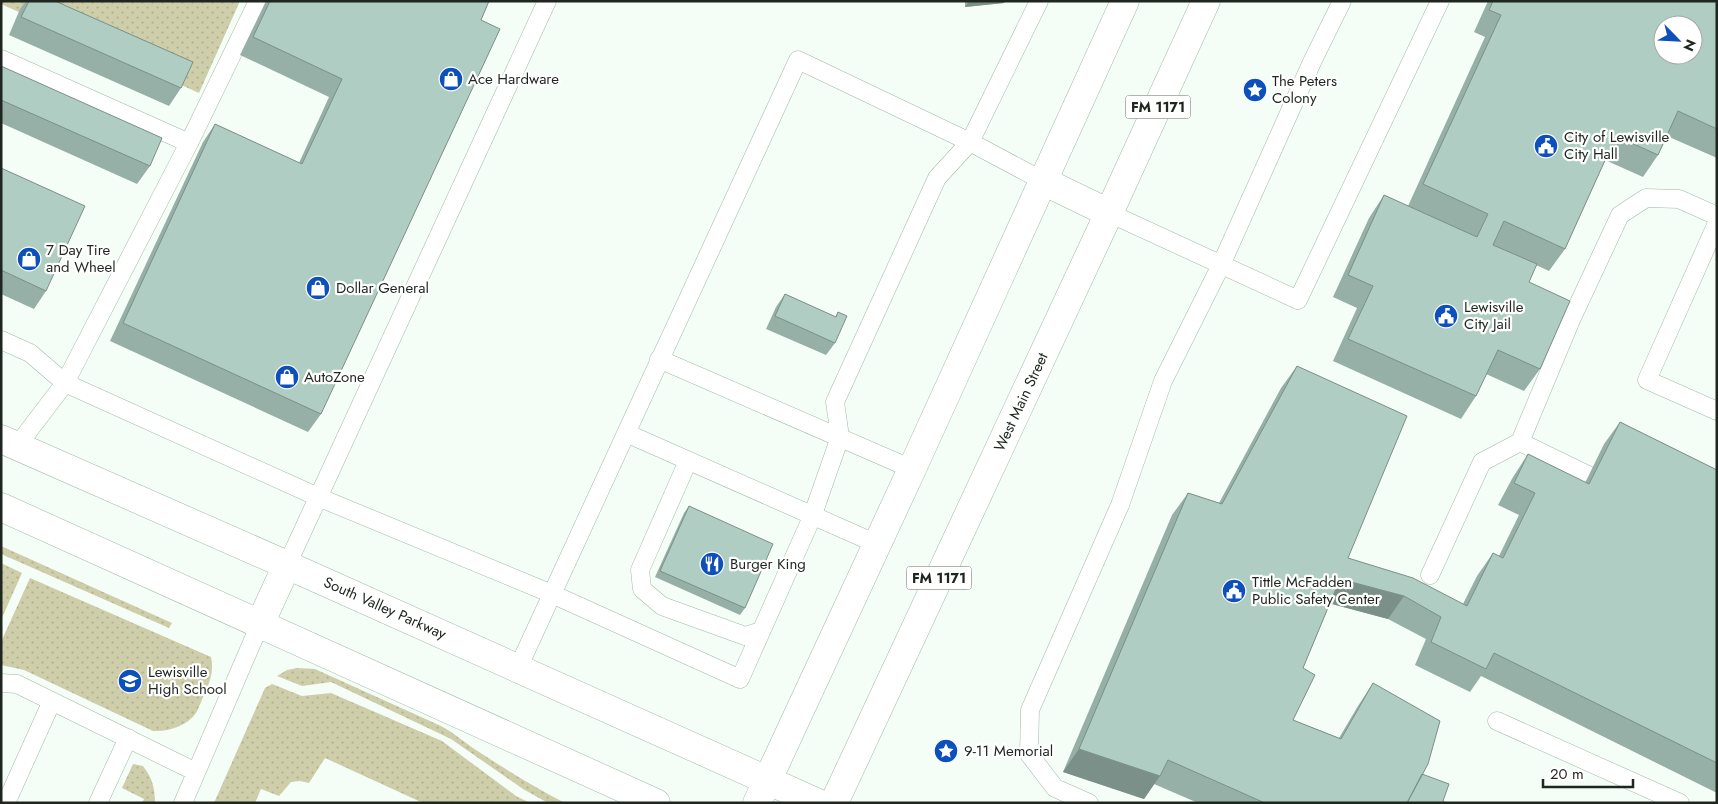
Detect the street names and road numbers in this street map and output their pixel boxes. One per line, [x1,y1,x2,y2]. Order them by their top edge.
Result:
road number: FM 1171 [1126,95,1190,118]
street label: West Main Street [988,349,1054,455]
road number: FM 1171 [906,566,972,590]
street label: South Valley Parkway [320,571,450,645]

